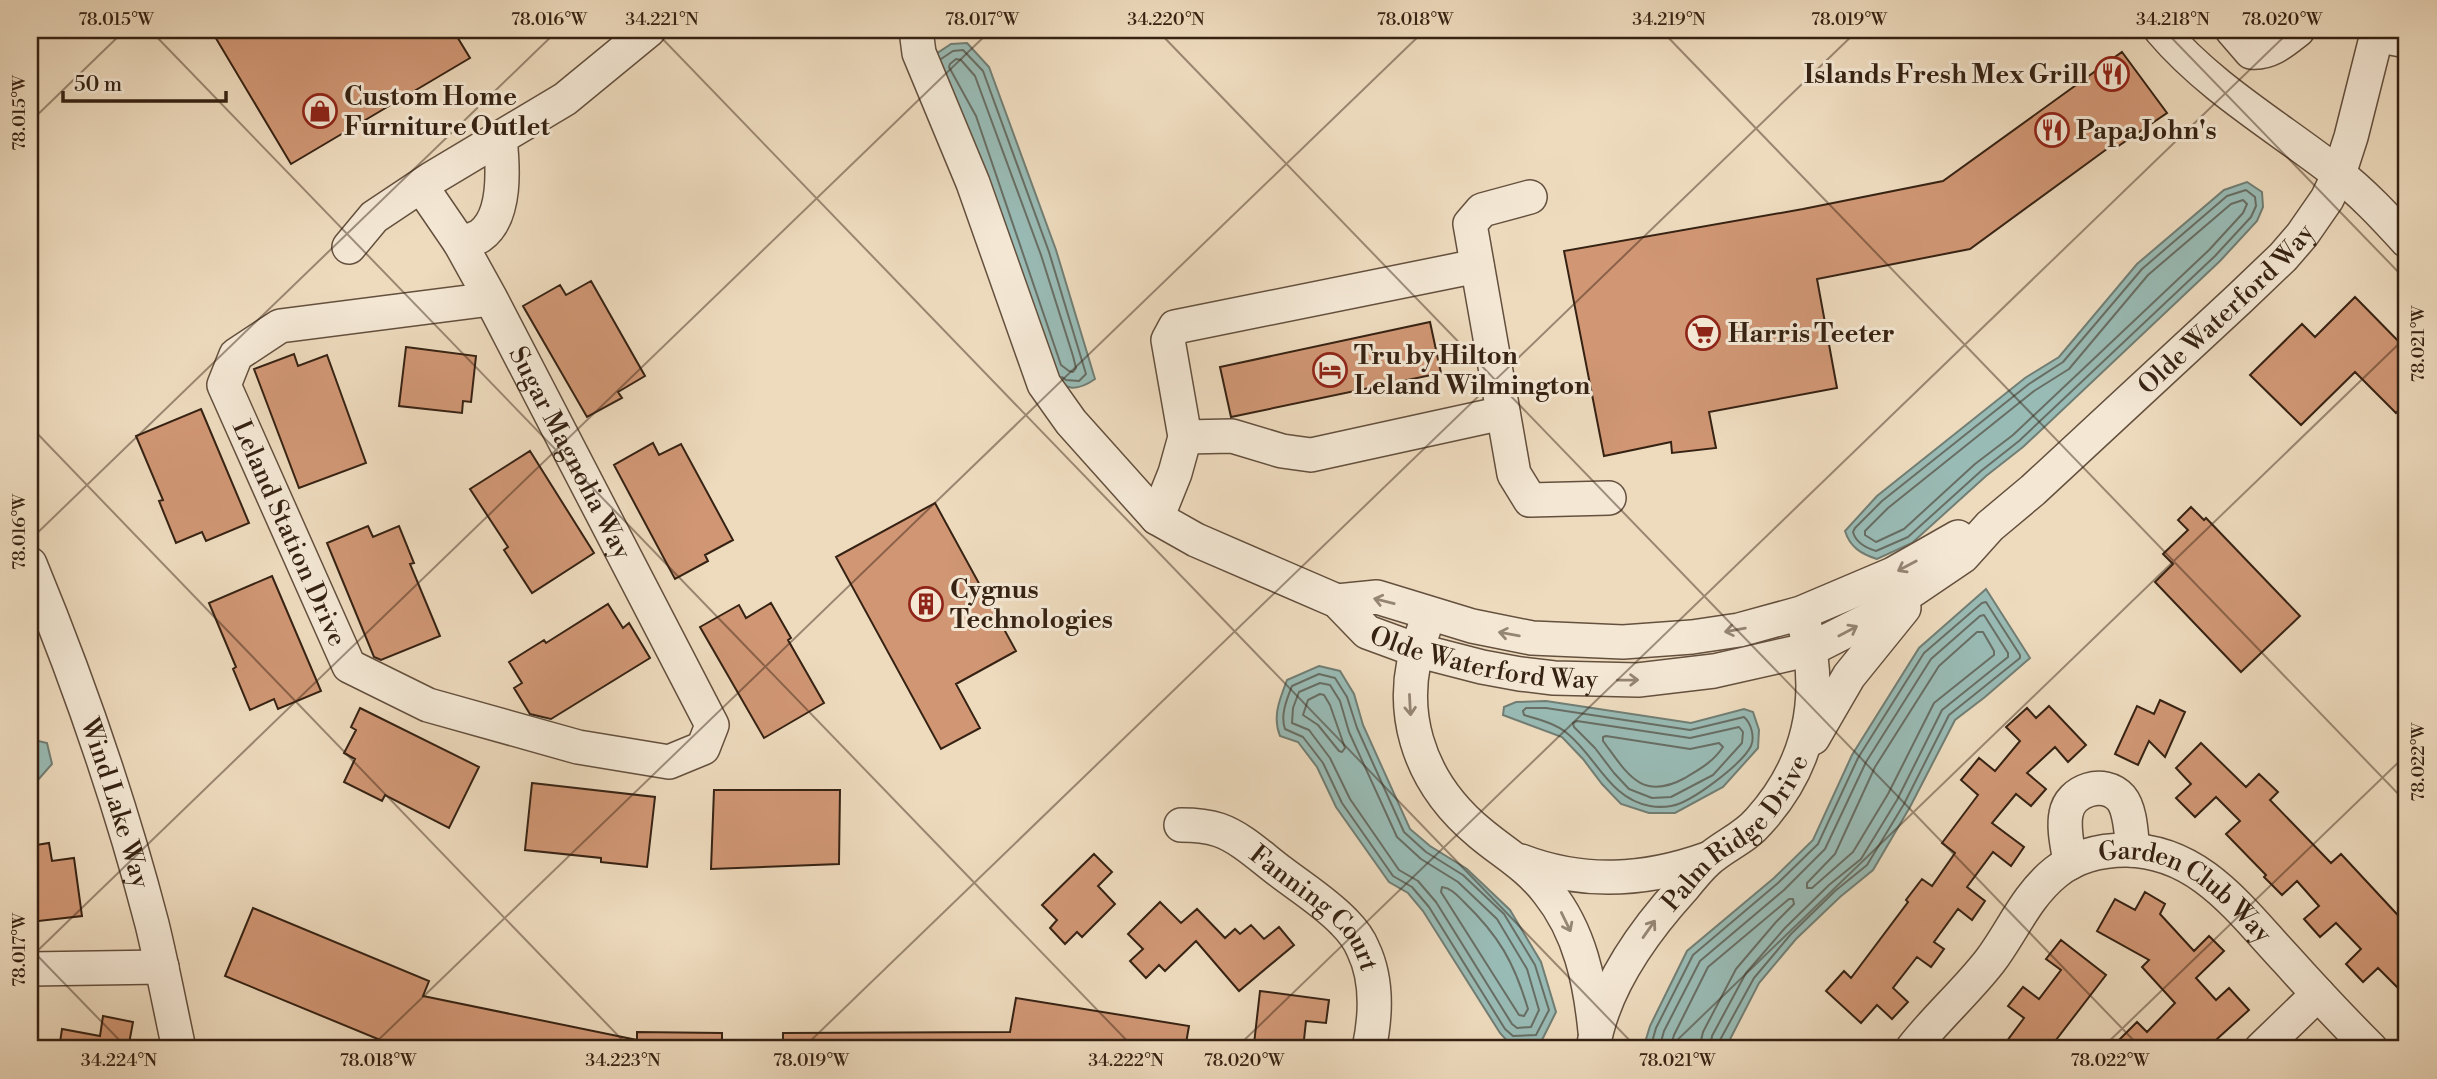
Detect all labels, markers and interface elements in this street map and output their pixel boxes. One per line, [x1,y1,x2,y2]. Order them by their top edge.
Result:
text: 78.015°W [78,8,155,31]
text: 78.016°W [511,8,588,31]
text: 34.221°N [625,8,699,31]
text: 78.017°W [945,8,1020,31]
text: 34.220°N [1127,8,1205,31]
text: 78.018°W [1377,8,1454,31]
text: 34.219°N [1632,8,1706,31]
text: 78.019°W [1811,8,1888,31]
text: 34.218°N [2136,8,2211,31]
text: 78.020°W [2242,8,2323,31]
restaurant icon: Islands Fresh Mex Grill [2093,55,2131,93]
place label: Islands Fresh Mex Grill [1804,59,2088,91]
scale bar [63,60,226,104]
text: 50 m [74,72,122,98]
text: 78.015°W [8,74,31,151]
place label: Custom Home Furniture Outlet [344,81,551,143]
shop icon: Custom Home Furniture Outlet [301,92,339,130]
restaurant icon: Papa John's [2033,111,2071,149]
place label: Papa John's [2076,115,2217,147]
street label: Olde Waterford Way [2132,218,2322,402]
text: 78.021°W [2407,305,2430,382]
supermarket icon: Harris Teeter [1684,314,1722,352]
place label: Harris Teeter [1728,318,1895,350]
place label: Tru by Hilton Leland Wilmington [1354,340,1590,402]
street label: Sugar Magnolia Way [501,341,638,565]
hotel icon: Tru by Hilton Leland Wilmington [1311,351,1349,389]
street label: Leland Station Drive [225,415,353,651]
text: 78.016°W [8,493,31,570]
one-way arrow [1897,560,1918,573]
place label: Cygnus Technologies [950,574,1113,636]
building icon: Cygnus Technologies [907,585,945,623]
one-way arrow [1373,594,1396,607]
street label: Olde Waterford Way [1365,619,1599,696]
one-way arrow [1724,624,1747,637]
one-way arrow [1837,624,1858,637]
one-way arrow [1498,627,1521,640]
one-way arrow [1616,673,1639,687]
one-way arrow [1404,693,1417,716]
street label: Wind Lake Way [73,713,157,892]
text: 78.022°W [2407,722,2430,801]
street label: Palm Ridge Drive [1655,750,1816,918]
street label: Garden Club Way [2096,835,2279,950]
street label: Fanning Court [1243,838,1385,975]
one-way arrow [1560,911,1574,932]
text: 78.017°W [8,912,31,987]
one-way arrow [1642,920,1656,939]
text: 34.224°N [81,1049,158,1072]
text: 78.018°W [340,1049,417,1072]
text: 34.223°N [585,1049,661,1072]
text: 78.019°W [773,1049,850,1072]
text: 34.222°N [1088,1049,1164,1072]
text: 78.020°W [1204,1049,1285,1072]
text: 78.021°W [1639,1049,1716,1072]
text: 78.022°W [2071,1049,2150,1072]

